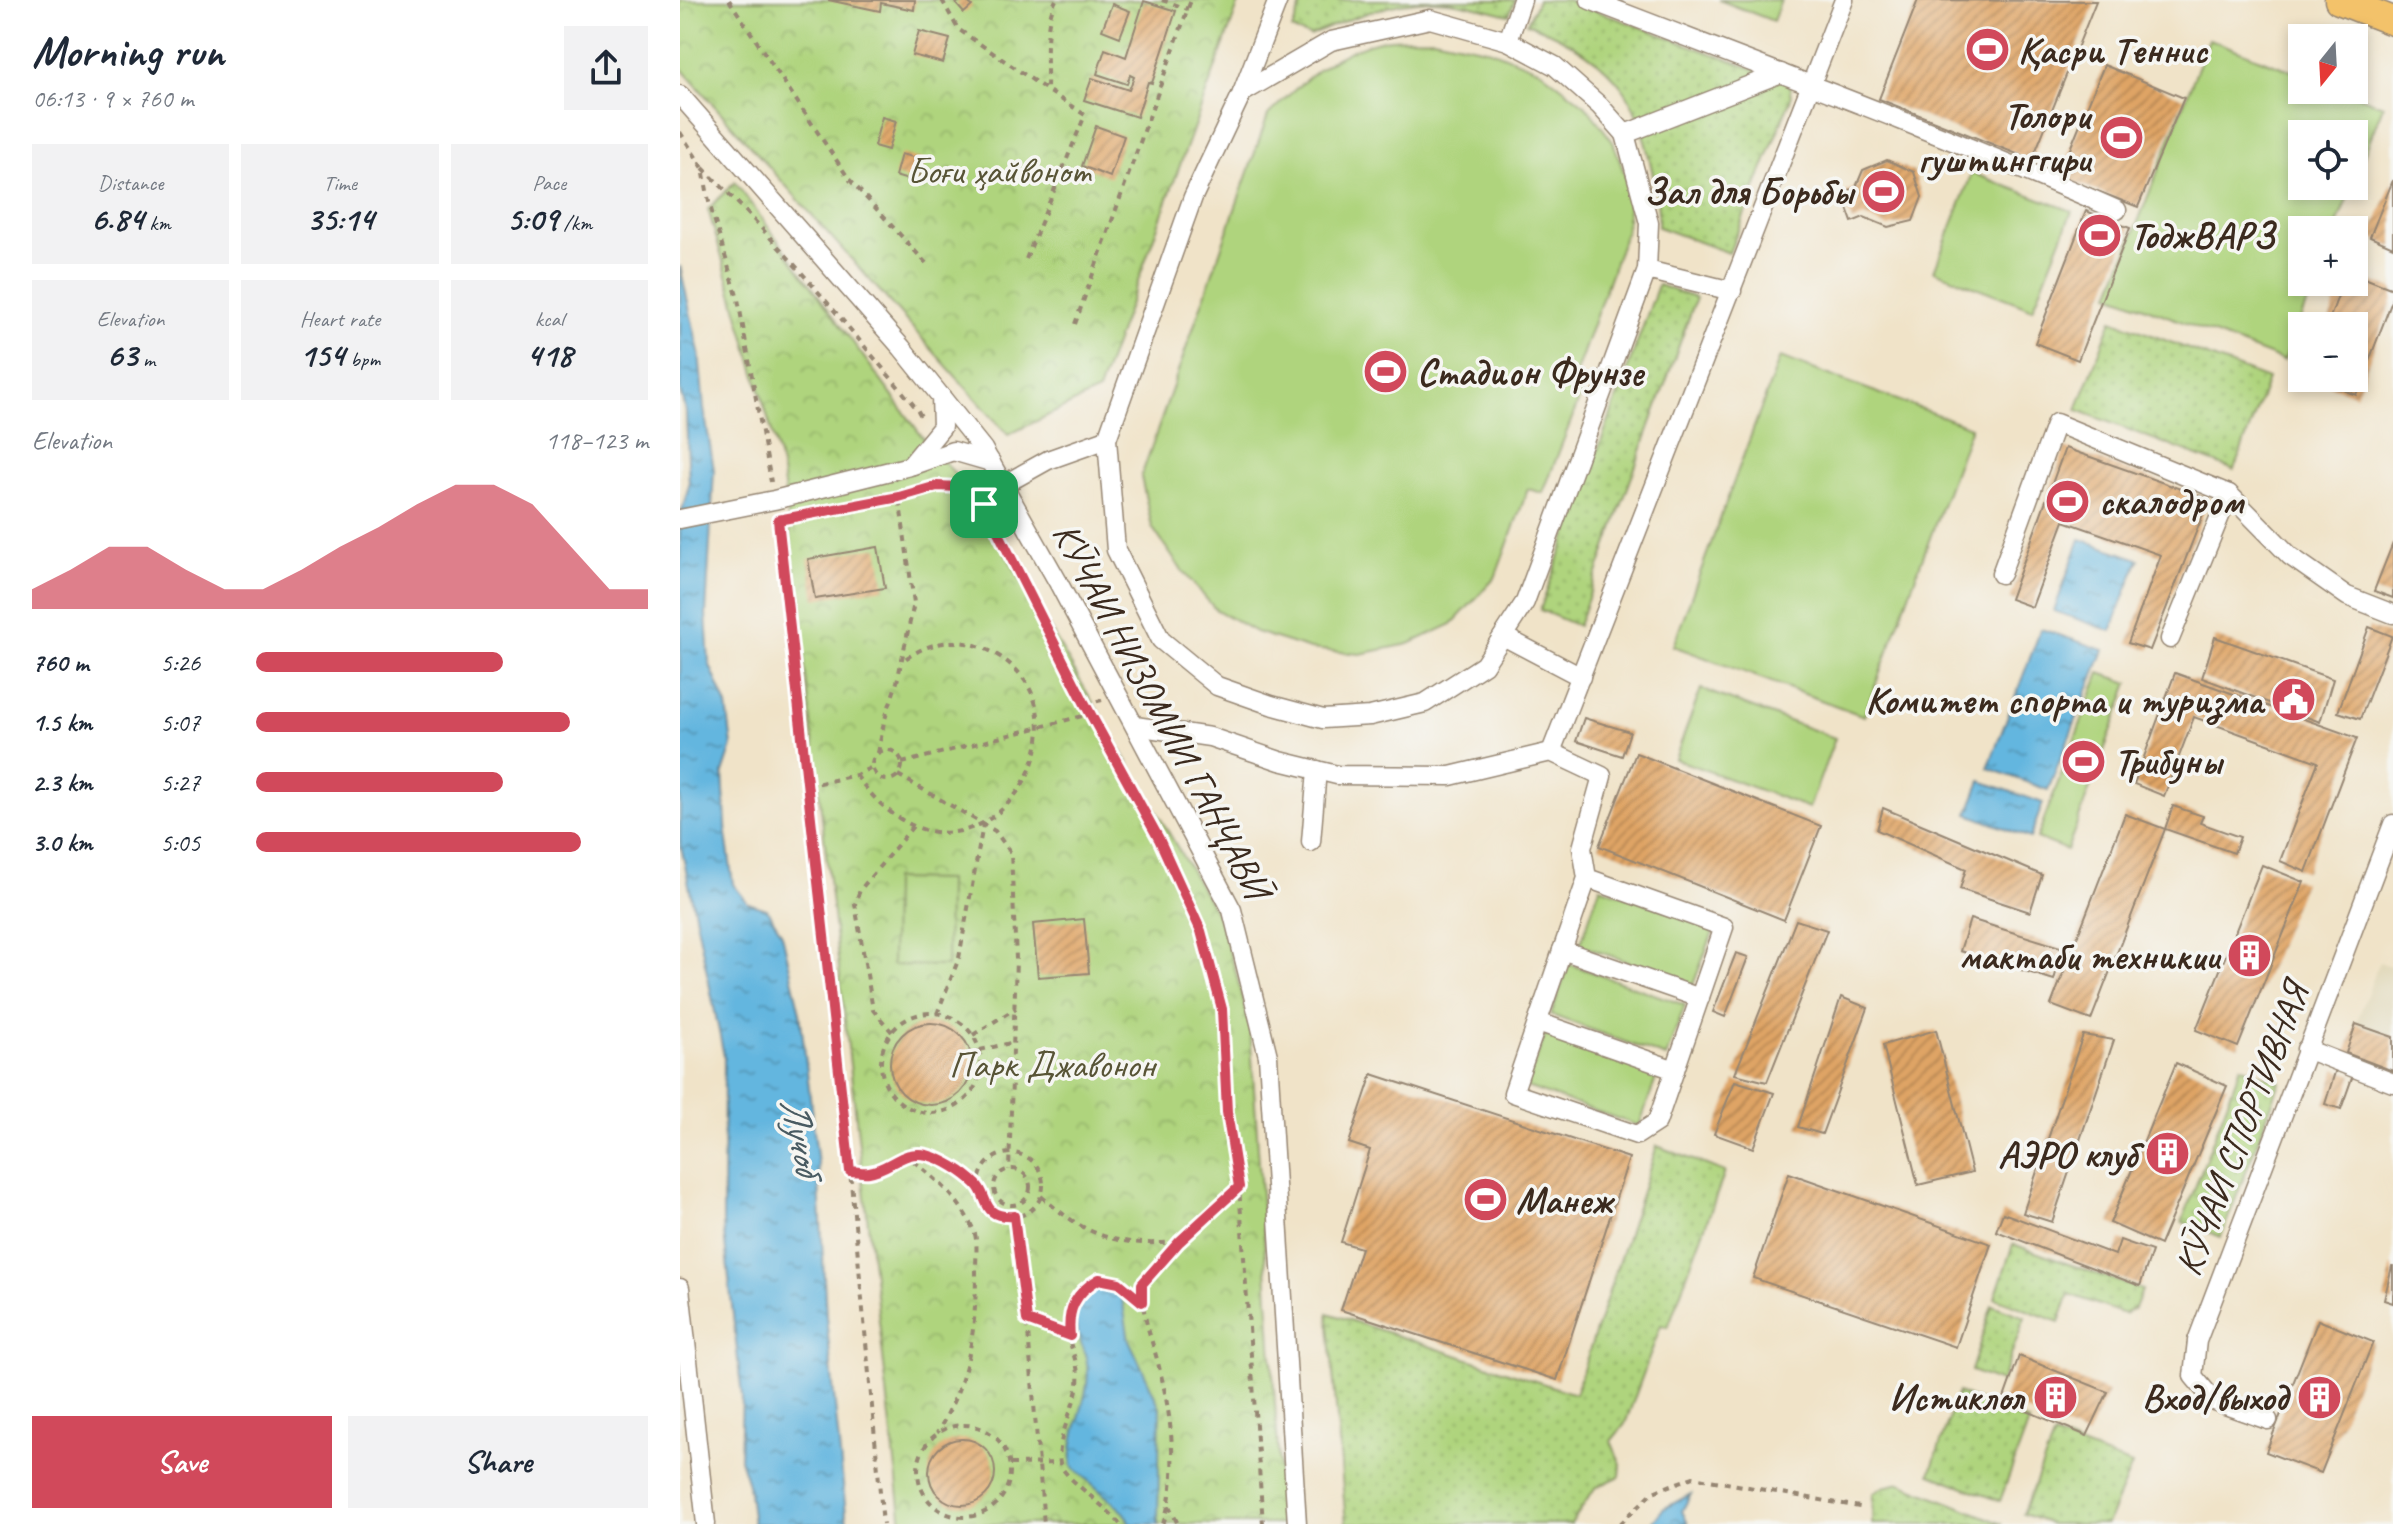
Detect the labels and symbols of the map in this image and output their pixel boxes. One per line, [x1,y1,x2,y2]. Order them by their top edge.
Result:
north arrow [2288,24,2368,104]
sports icon: Қасри Теннис [1963,26,2011,74]
place label: Қасри Теннис [2018,27,2208,74]
place label: Толори гуштинггири [1918,92,2093,183]
sports icon: Толори гуштинггири [2097,113,2145,161]
park label: Боғи ҳайвонот [907,147,1093,194]
sports icon: Зал для Борьбы [1860,167,1908,215]
place label: Зал для Борьбы [1644,168,1856,215]
sports icon: ТоджВАРЗ [2075,211,2123,259]
place label: ТоджВАРЗ [2130,212,2278,259]
sports icon: Стадион Фрунзе [1362,348,1410,396]
place label: Стадион Фрунзе [1417,349,1646,396]
pin [950,470,1018,538]
sports icon: скалодром [2044,477,2092,525]
place label: скалодром [2099,478,2245,525]
street label: КӮЧАИ НИЗОМИИ ГАНҶАВӢ [1043,514,1284,912]
public building icon: Комитет спорта и туризма [2270,676,2318,724]
place label: Комитет спорта и туризма [1866,677,2266,725]
sports icon: Трибуны [2059,737,2107,785]
place label: Трибуны [2114,738,2224,785]
building icon: мактаби техникии [2226,932,2274,980]
place label: мактаби техникии [1959,933,2222,980]
street label: КӮЧАИ СПОРТИВНАЯ [2164,971,2321,1282]
park label: Парк Джавонон [949,1041,1157,1088]
water label: Лучоб [769,1093,836,1189]
building icon: АЭРО клуб [2144,1130,2192,1178]
place label: АЭРО клуб [1998,1131,2145,1178]
sports icon: Манеж [1461,1176,1509,1224]
place label: Манеж [1516,1177,1616,1224]
building icon: Истиклол [2031,1373,2079,1421]
building icon: Вход/выход [2295,1373,2343,1421]
place label: Истиклол [1889,1374,2026,1421]
place label: Вход/выход [2142,1374,2291,1421]

